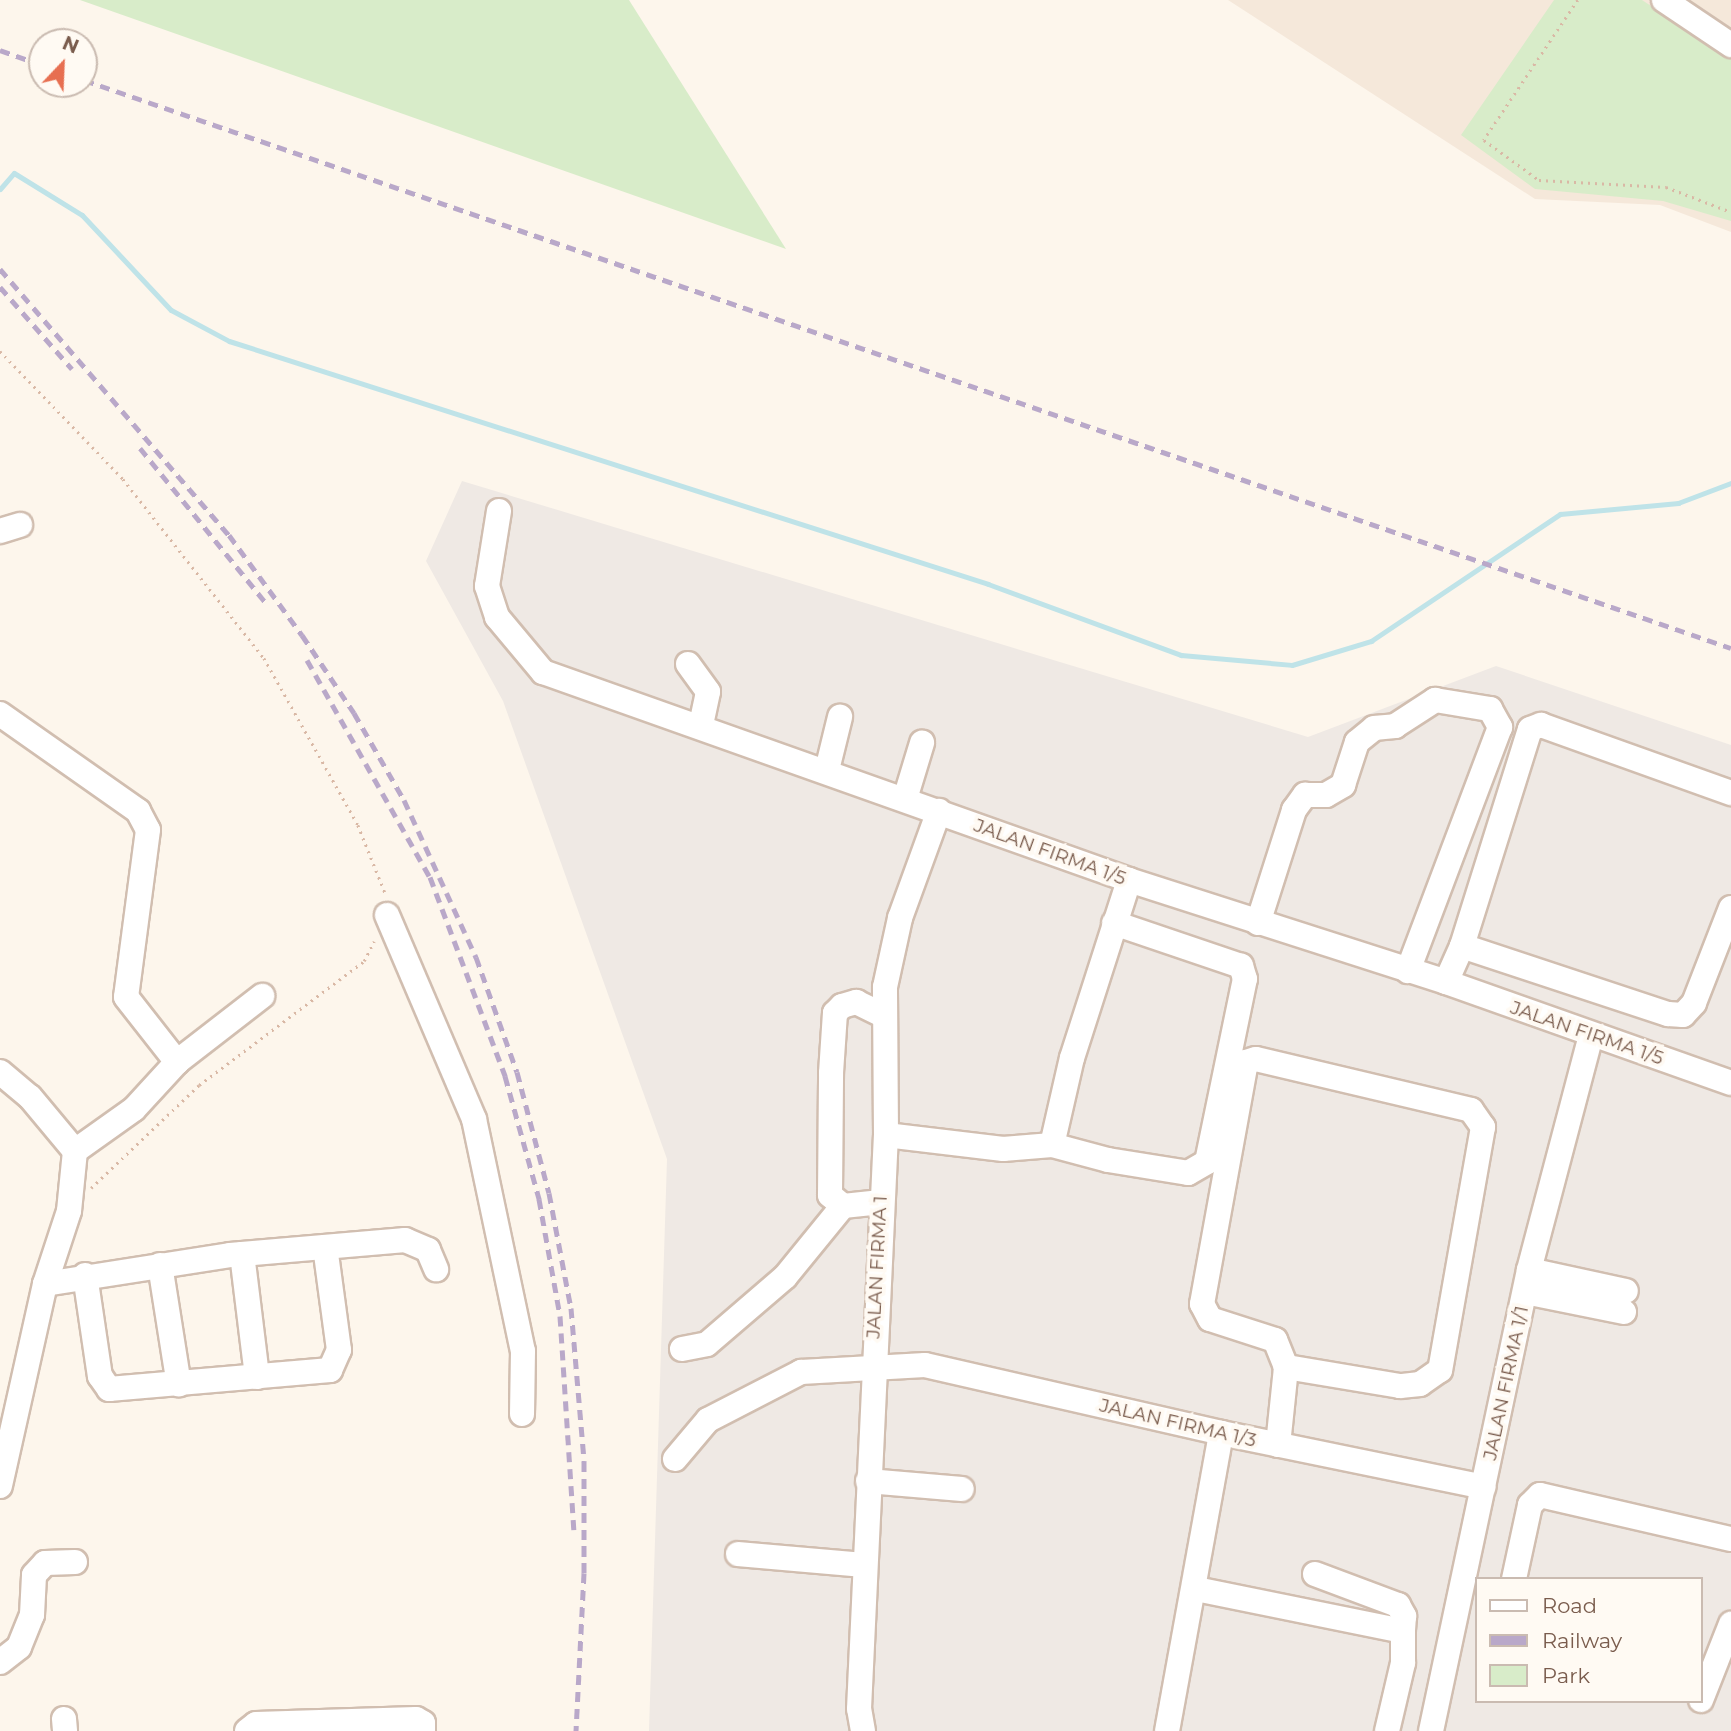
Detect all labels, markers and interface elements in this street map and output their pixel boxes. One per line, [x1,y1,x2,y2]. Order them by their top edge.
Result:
north arrow [28,28,98,98]
text: N [59,31,82,59]
street label: JALAN FIRMA 1/5 [971,814,1129,890]
street label: JALAN FIRMA 1/5 [1507,996,1667,1070]
street label: JALAN FIRMA 1 [862,1195,892,1339]
street label: JALAN FIRMA 1/1 [1479,1304,1533,1462]
street label: JALAN FIRMA 1/3 [1097,1394,1259,1452]
legend [1476,1577,1703,1703]
text: Road [1542,1593,1597,1618]
text: Railway [1542,1628,1622,1653]
text: Park [1542,1663,1590,1688]

